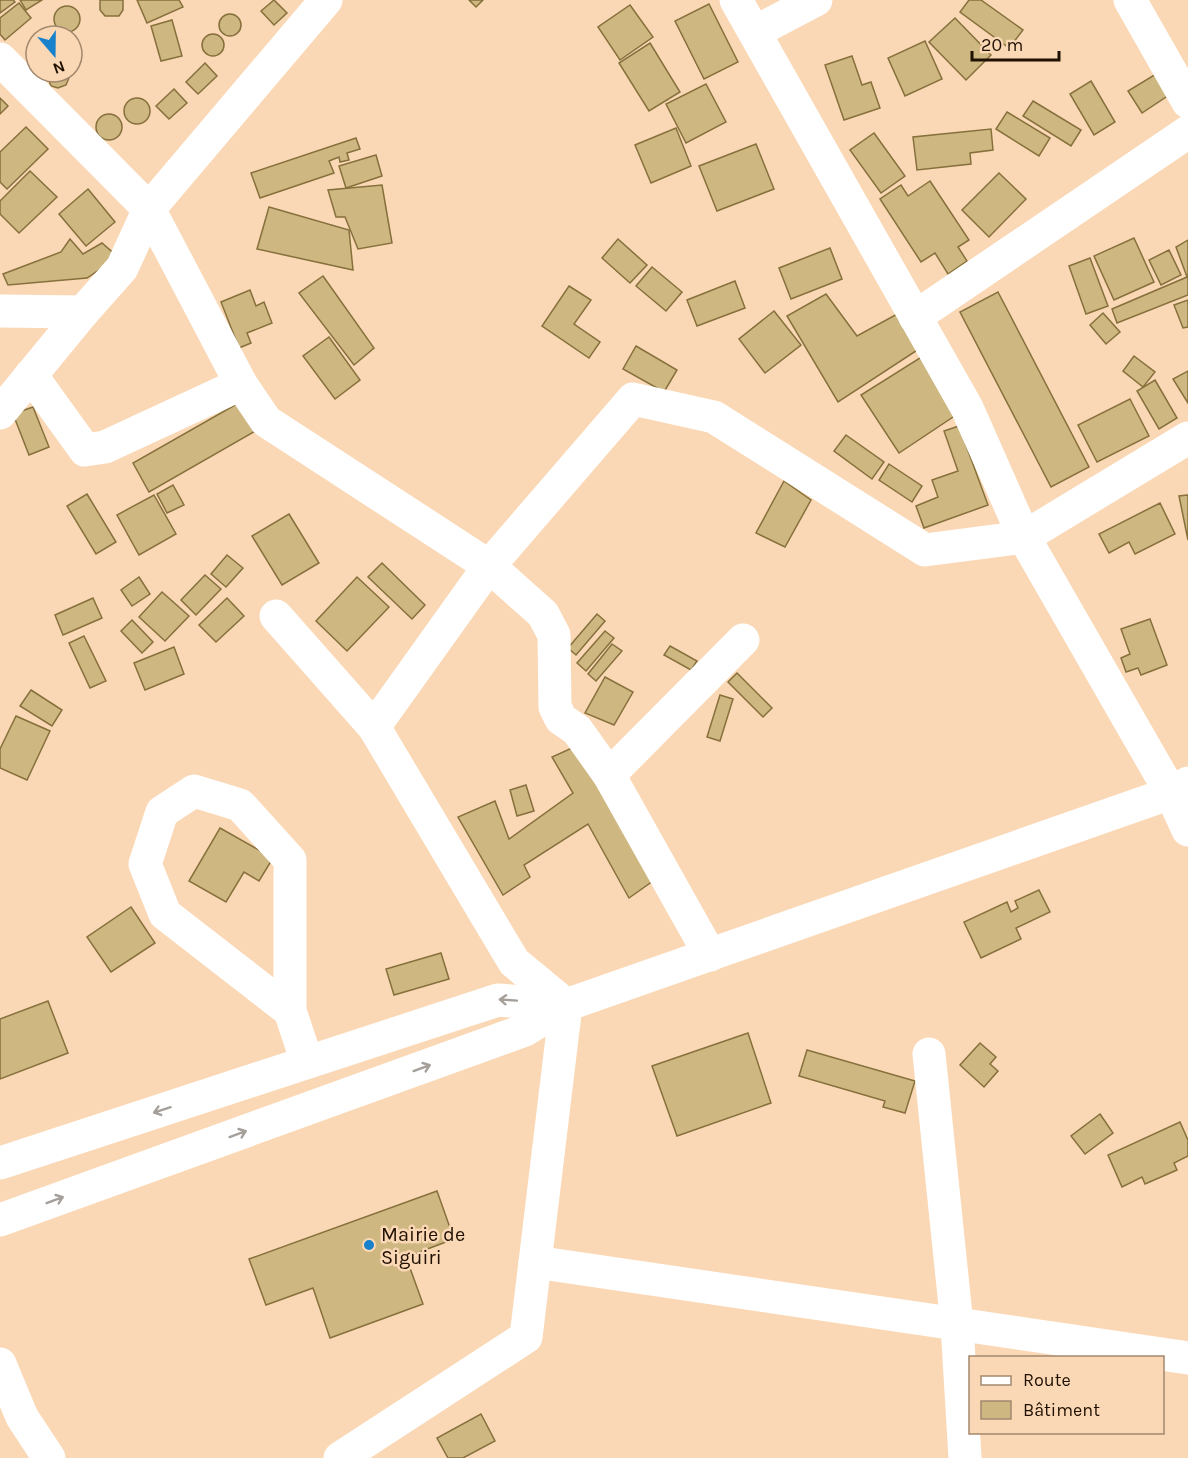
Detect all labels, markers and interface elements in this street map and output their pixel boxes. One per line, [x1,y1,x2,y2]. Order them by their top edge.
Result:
north arrow [24,24,84,84]
scale bar [972,24,1059,62]
text: 20 m [981,34,1023,56]
text: N [50,57,68,79]
one-way arrow [498,995,518,1006]
one-way arrow [412,1061,431,1072]
one-way arrow [153,1105,172,1116]
one-way arrow [229,1128,247,1139]
one-way arrow [45,1194,64,1205]
place label: Mairie de Siguiri [381,1223,465,1269]
marker: Mairie de Siguiri [362,1238,376,1252]
legend [969,1356,1164,1434]
text: Route [1023,1369,1071,1391]
text: Bâtiment [1023,1399,1100,1421]

